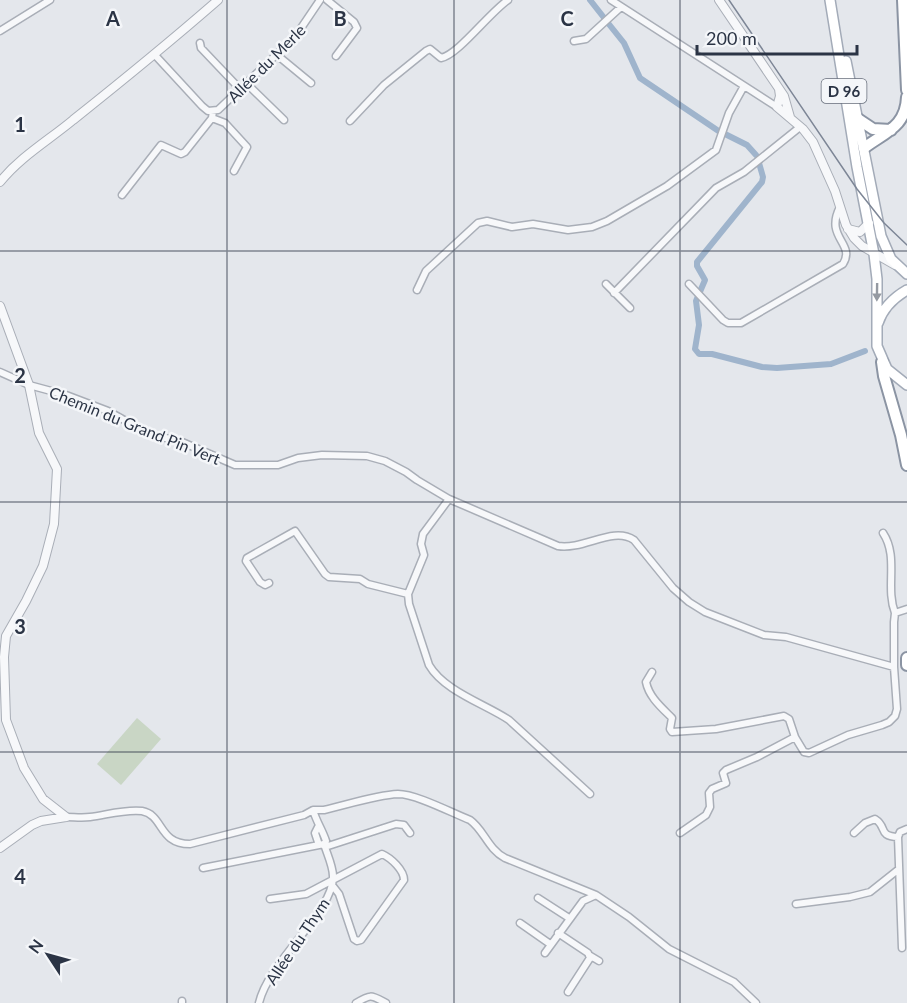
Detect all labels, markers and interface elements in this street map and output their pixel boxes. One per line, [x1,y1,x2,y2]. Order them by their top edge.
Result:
text: A [105,6,120,30]
text: B [333,6,347,30]
text: C [560,6,574,30]
scale bar [697,18,858,56]
street label: Allée du Merle [223,20,309,106]
text: 200 m [706,27,757,49]
road number: D 96 [822,79,866,103]
text: 1 [14,112,26,136]
one-way arrow [872,282,882,301]
text: 2 [14,363,26,387]
street label: Chemin du Grand Pin Vert [47,382,224,468]
text: 3 [14,614,26,638]
text: 4 [14,864,26,888]
street label: Allée du Thym [261,894,333,988]
north arrow [18,925,78,985]
text: N [24,935,47,956]

